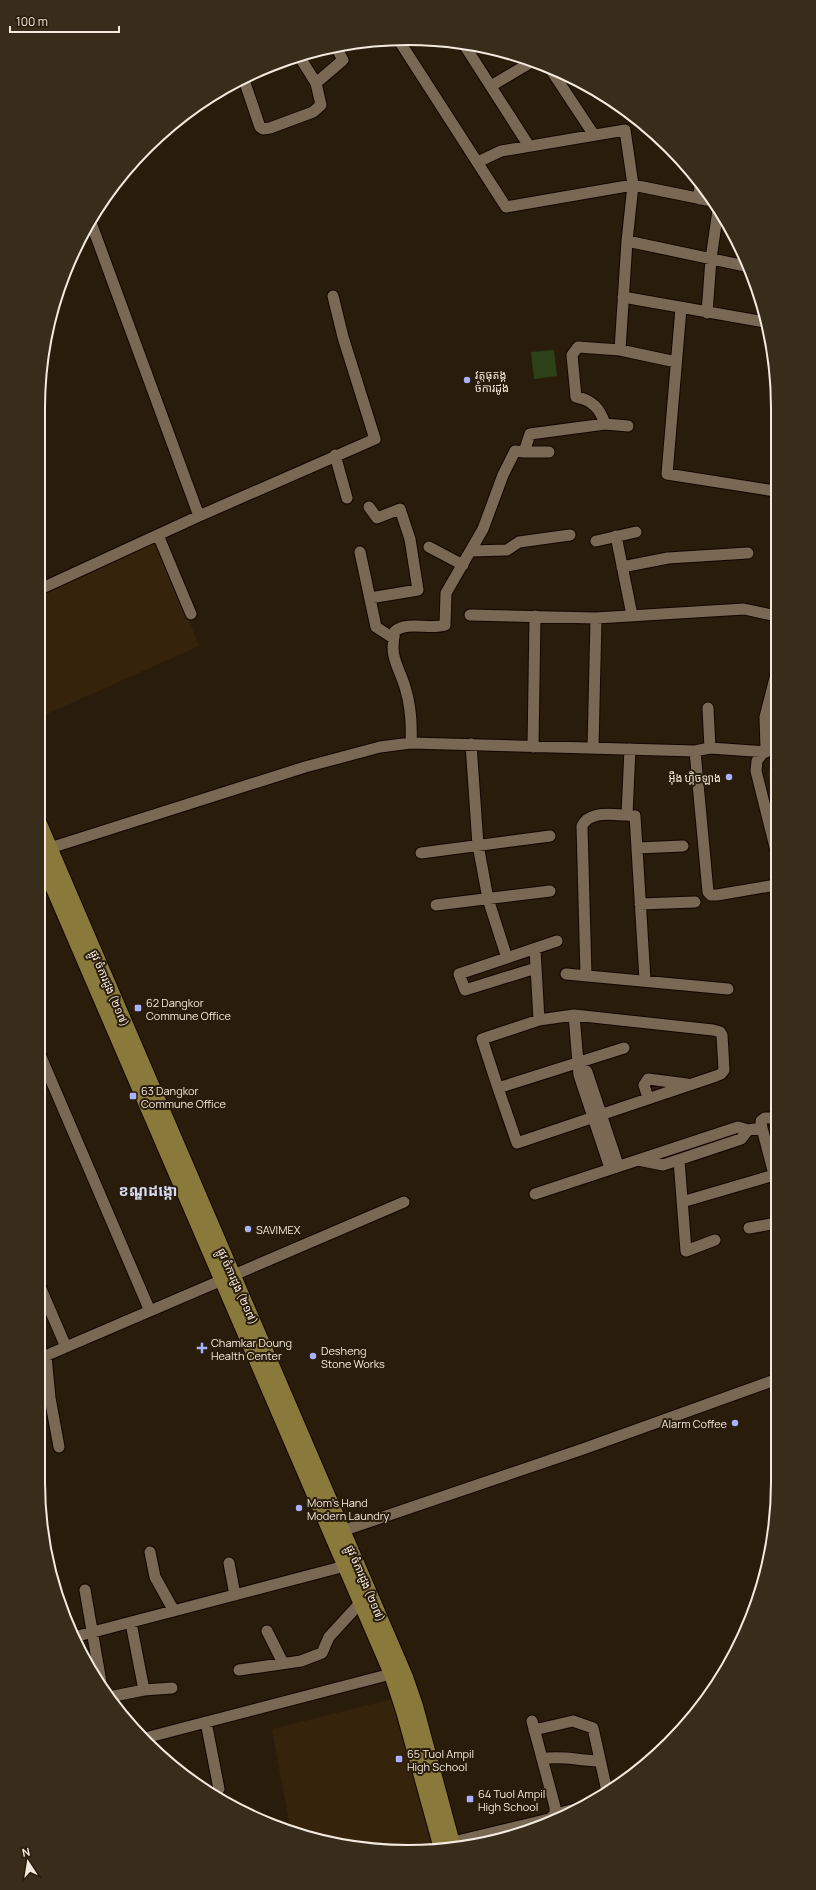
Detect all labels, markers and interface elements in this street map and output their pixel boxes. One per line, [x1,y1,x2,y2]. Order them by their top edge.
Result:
scale bar [10,8,119,34]
text: 100 m [16,13,48,30]
place label: វត្តធុតង្គ ចំការដូង [475,367,509,395]
marker: វត្តធុតង្គ ចំការដូង [462,375,472,385]
place label: អ៊ឹង ហ្គិចឡាង [668,770,721,785]
marker: អ៊ឹង ហ្គិចឡាង [724,772,734,782]
street label: ផ្លូវ ចំការដូង (២១៧) [84,947,133,1030]
place label: 62 Dangkor Commune Office [146,995,232,1023]
marker: 62 Dangkor Commune Office [133,1003,143,1013]
place label: 63 Dangkor Commune Office [141,1083,227,1111]
marker: 63 Dangkor Commune Office [128,1091,138,1101]
district label: ខណ្ឌដង្កោ [118,1180,178,1201]
place label: SAVIMEX [256,1222,301,1237]
marker: SAVIMEX [243,1224,253,1234]
street label: ផ្លូវ ចំការដូង (២១៧) [211,1245,262,1328]
place label: Chamkar Doung Health Center [211,1335,292,1363]
marker: Chamkar Doung Health Center [196,1342,208,1354]
place label: Desheng Stone Works [321,1343,385,1371]
marker: Desheng Stone Works [308,1351,318,1361]
place label: Alarm Coffee [662,1416,728,1431]
marker: Alarm Coffee [730,1418,740,1428]
place label: Mom's Hand Modern Laundry [307,1495,390,1523]
marker: Mom's Hand Modern Laundry [294,1503,304,1513]
street label: ផ្លូវ ចំការដូង (២១៧) [340,1542,389,1625]
place label: 65 Tuol Ampil High School [407,1746,474,1774]
marker: 65 Tuol Ampil High School [394,1754,404,1764]
place label: 64 Tuol Ampil High School [478,1786,545,1814]
marker: 64 Tuol Ampil High School [465,1794,475,1804]
north arrow [8,1842,48,1882]
text: N [20,1844,31,1860]

